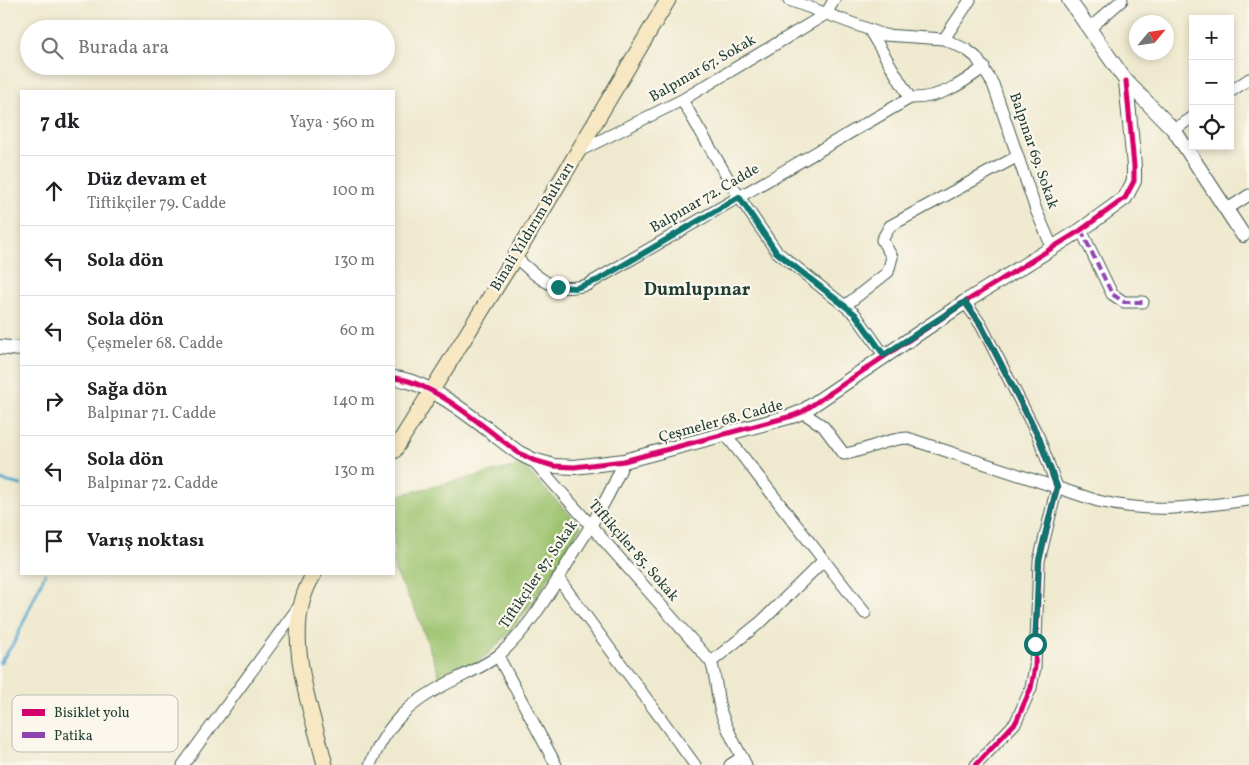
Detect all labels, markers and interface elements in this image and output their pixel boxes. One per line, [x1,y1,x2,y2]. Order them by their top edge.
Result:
north arrow [1129,15,1174,60]
map controls [1189,15,1234,150]
button: + [1189,15,1234,60]
search box [20,20,395,75]
street label: Balpınar 67. Sokak [646,30,760,108]
icon: search [38,34,66,62]
text: Burada ara [78,35,169,61]
button: − [1189,60,1234,105]
street label: Balpınar 69. Sokak [1003,90,1063,212]
button: locate [1189,105,1234,150]
text: 7 dk [40,108,80,137]
text: Yaya · 560 m [290,112,375,134]
street label: Binali Yıldırım Bulvarı [486,158,580,296]
street label: Balpınar 72. Cadde [646,159,764,239]
text: Düz devam et [87,167,207,193]
icon: ahead [40,177,68,205]
text: 100 m [332,180,375,202]
text: Tiftikçiler 79. Cadde [87,193,226,215]
icon: left [40,247,68,275]
text: Sola dön [87,248,164,274]
text: 130 m [334,250,375,272]
route end [547,276,570,299]
district label: Dumlupınar [644,278,751,303]
text: Sola dön [87,307,164,333]
icon: left [40,317,68,345]
text: 60 m [340,320,375,342]
text: Çeşmeler 68. Cadde [87,333,223,355]
text: Sağa dön [87,377,167,403]
icon: right [40,387,68,415]
text: 140 m [333,390,375,412]
street label: Çeşmeler 68. Cadde [657,395,785,449]
text: Balpınar 71. Cadde [87,403,216,425]
text: Sola dön [87,447,164,473]
icon: left [40,457,68,485]
text: 130 m [334,460,375,482]
text: Balpınar 72. Cadde [87,473,218,495]
street label: Tiftikçiler 85. Sokak [583,496,683,606]
street label: Tiftikçiler 87. Sokak [495,516,583,634]
icon: arrive [40,527,68,555]
text: Varış noktası [87,528,204,554]
route start [1024,633,1047,656]
legend [12,695,178,752]
text: Bisiklet yolu [54,704,130,723]
text: Patika [54,727,93,746]

